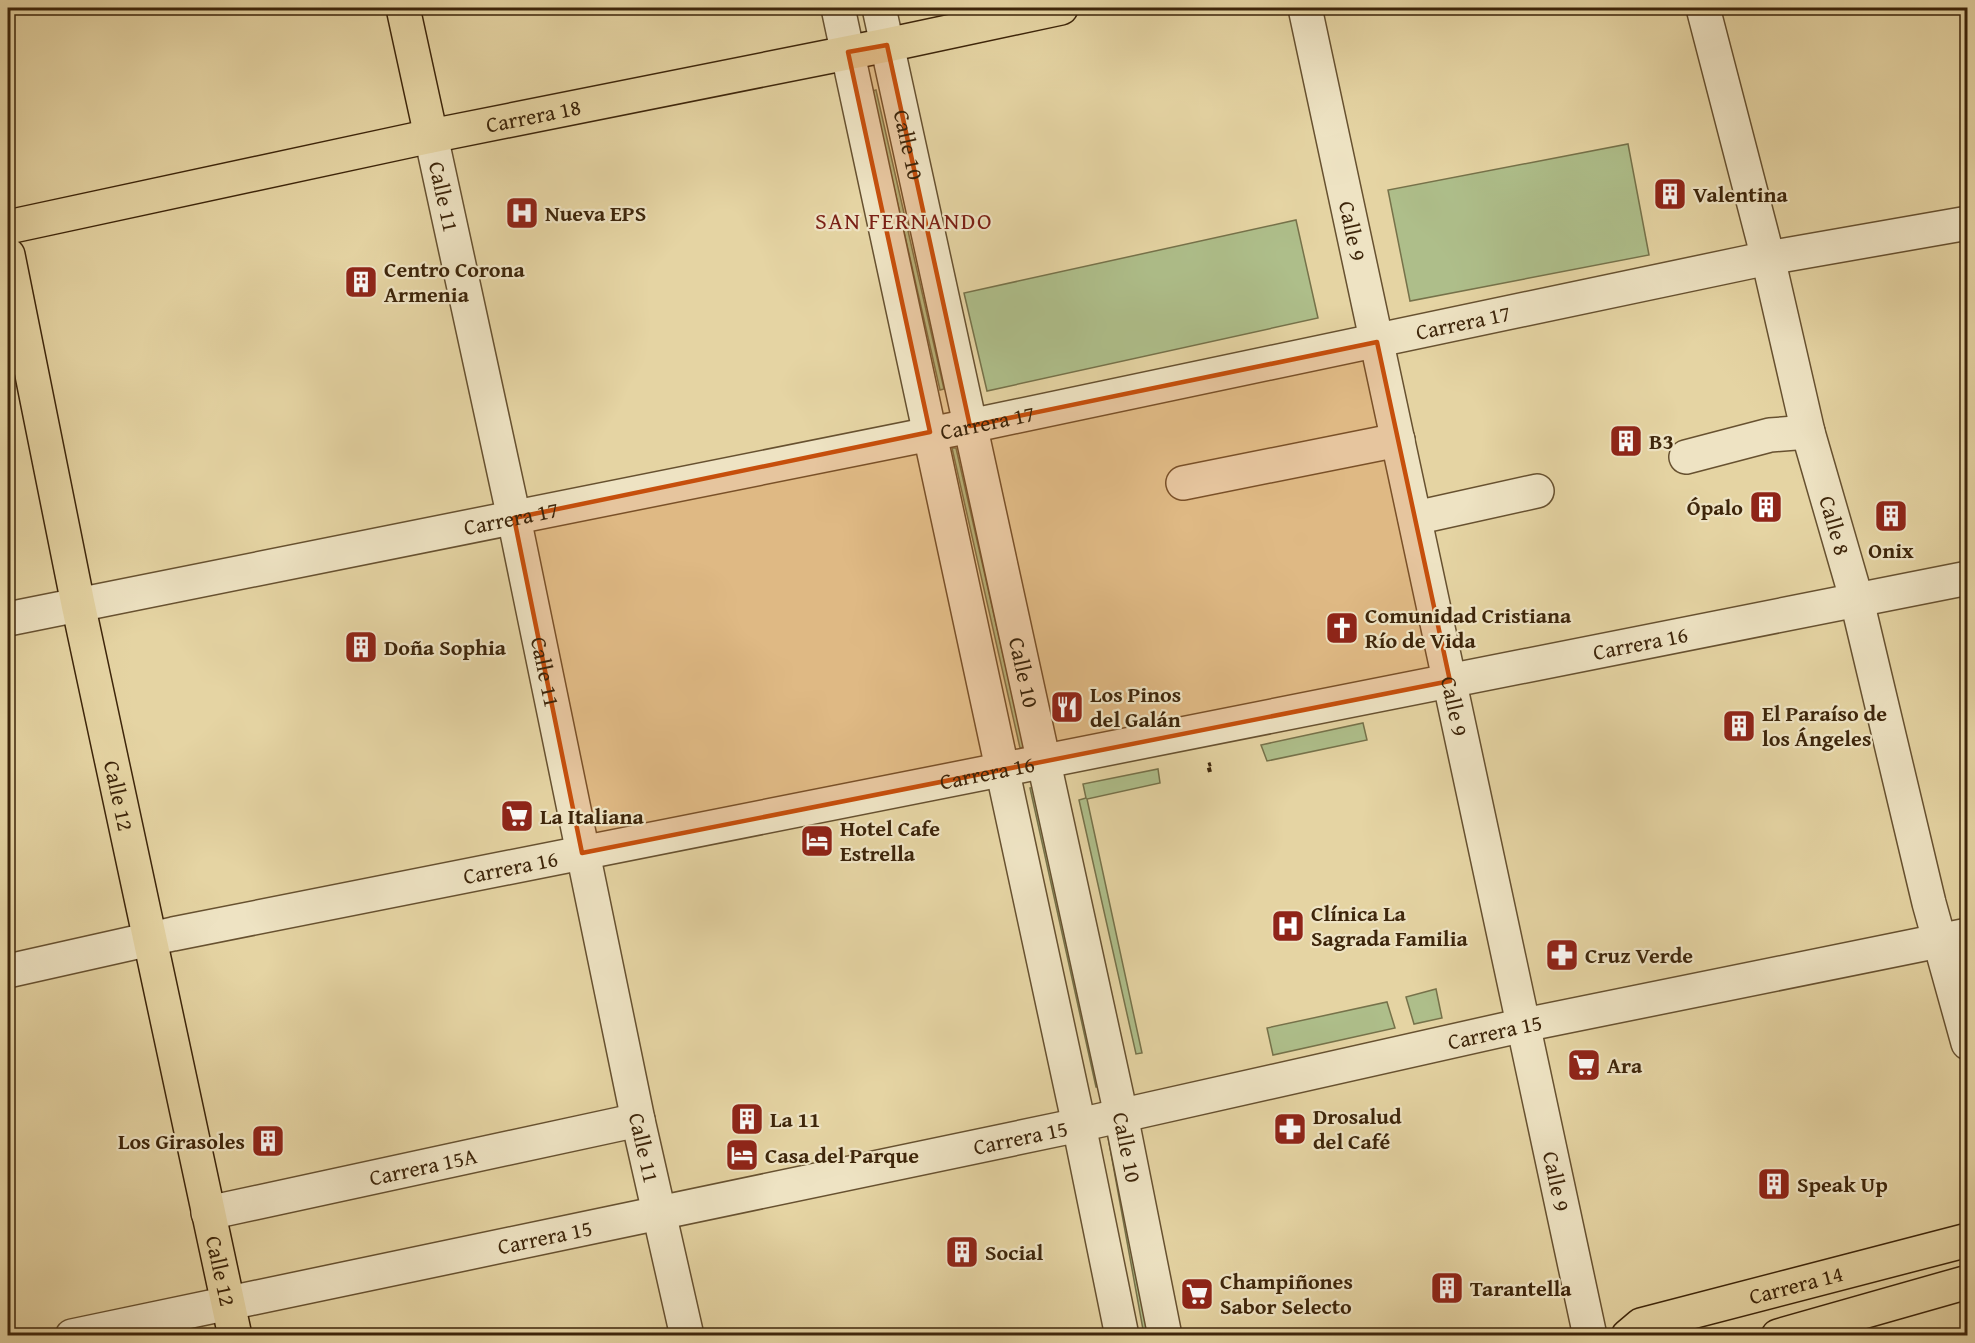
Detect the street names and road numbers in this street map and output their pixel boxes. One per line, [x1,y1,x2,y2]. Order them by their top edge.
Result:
street label: Carrera 18 [483,91,583,141]
street label: Calle 10 [886,107,932,183]
street label: Calle 11 [421,158,467,235]
street label: Calle 9 [1331,198,1375,264]
street label: Carrera 17 [1413,297,1513,348]
street label: Carrera 17 [937,397,1038,448]
street label: Calle 8 [1811,492,1859,559]
street label: Carrera 17 [461,493,561,543]
street label: Carrera 16 [1590,618,1690,668]
street label: Calle 11 [523,634,569,710]
street label: Calle 10 [1001,634,1047,710]
street label: Calle 9 [1433,673,1477,739]
street label: Carrera 16 [937,748,1037,798]
street label: Calle 12 [96,758,142,834]
street label: Carrera 16 [460,842,560,892]
street label: Carrera 15 [1445,1006,1545,1058]
street label: Calle 10 [1105,1109,1150,1185]
street label: Calle 11 [621,1110,668,1186]
street label: Carrera 15 [970,1112,1071,1163]
street label: Carrera 15A [366,1139,480,1194]
street label: Calle 9 [1535,1148,1579,1214]
street label: Carrera 15 [495,1211,595,1262]
street label: Calle 12 [198,1233,244,1309]
street label: Carrera 14 [1745,1257,1846,1312]

